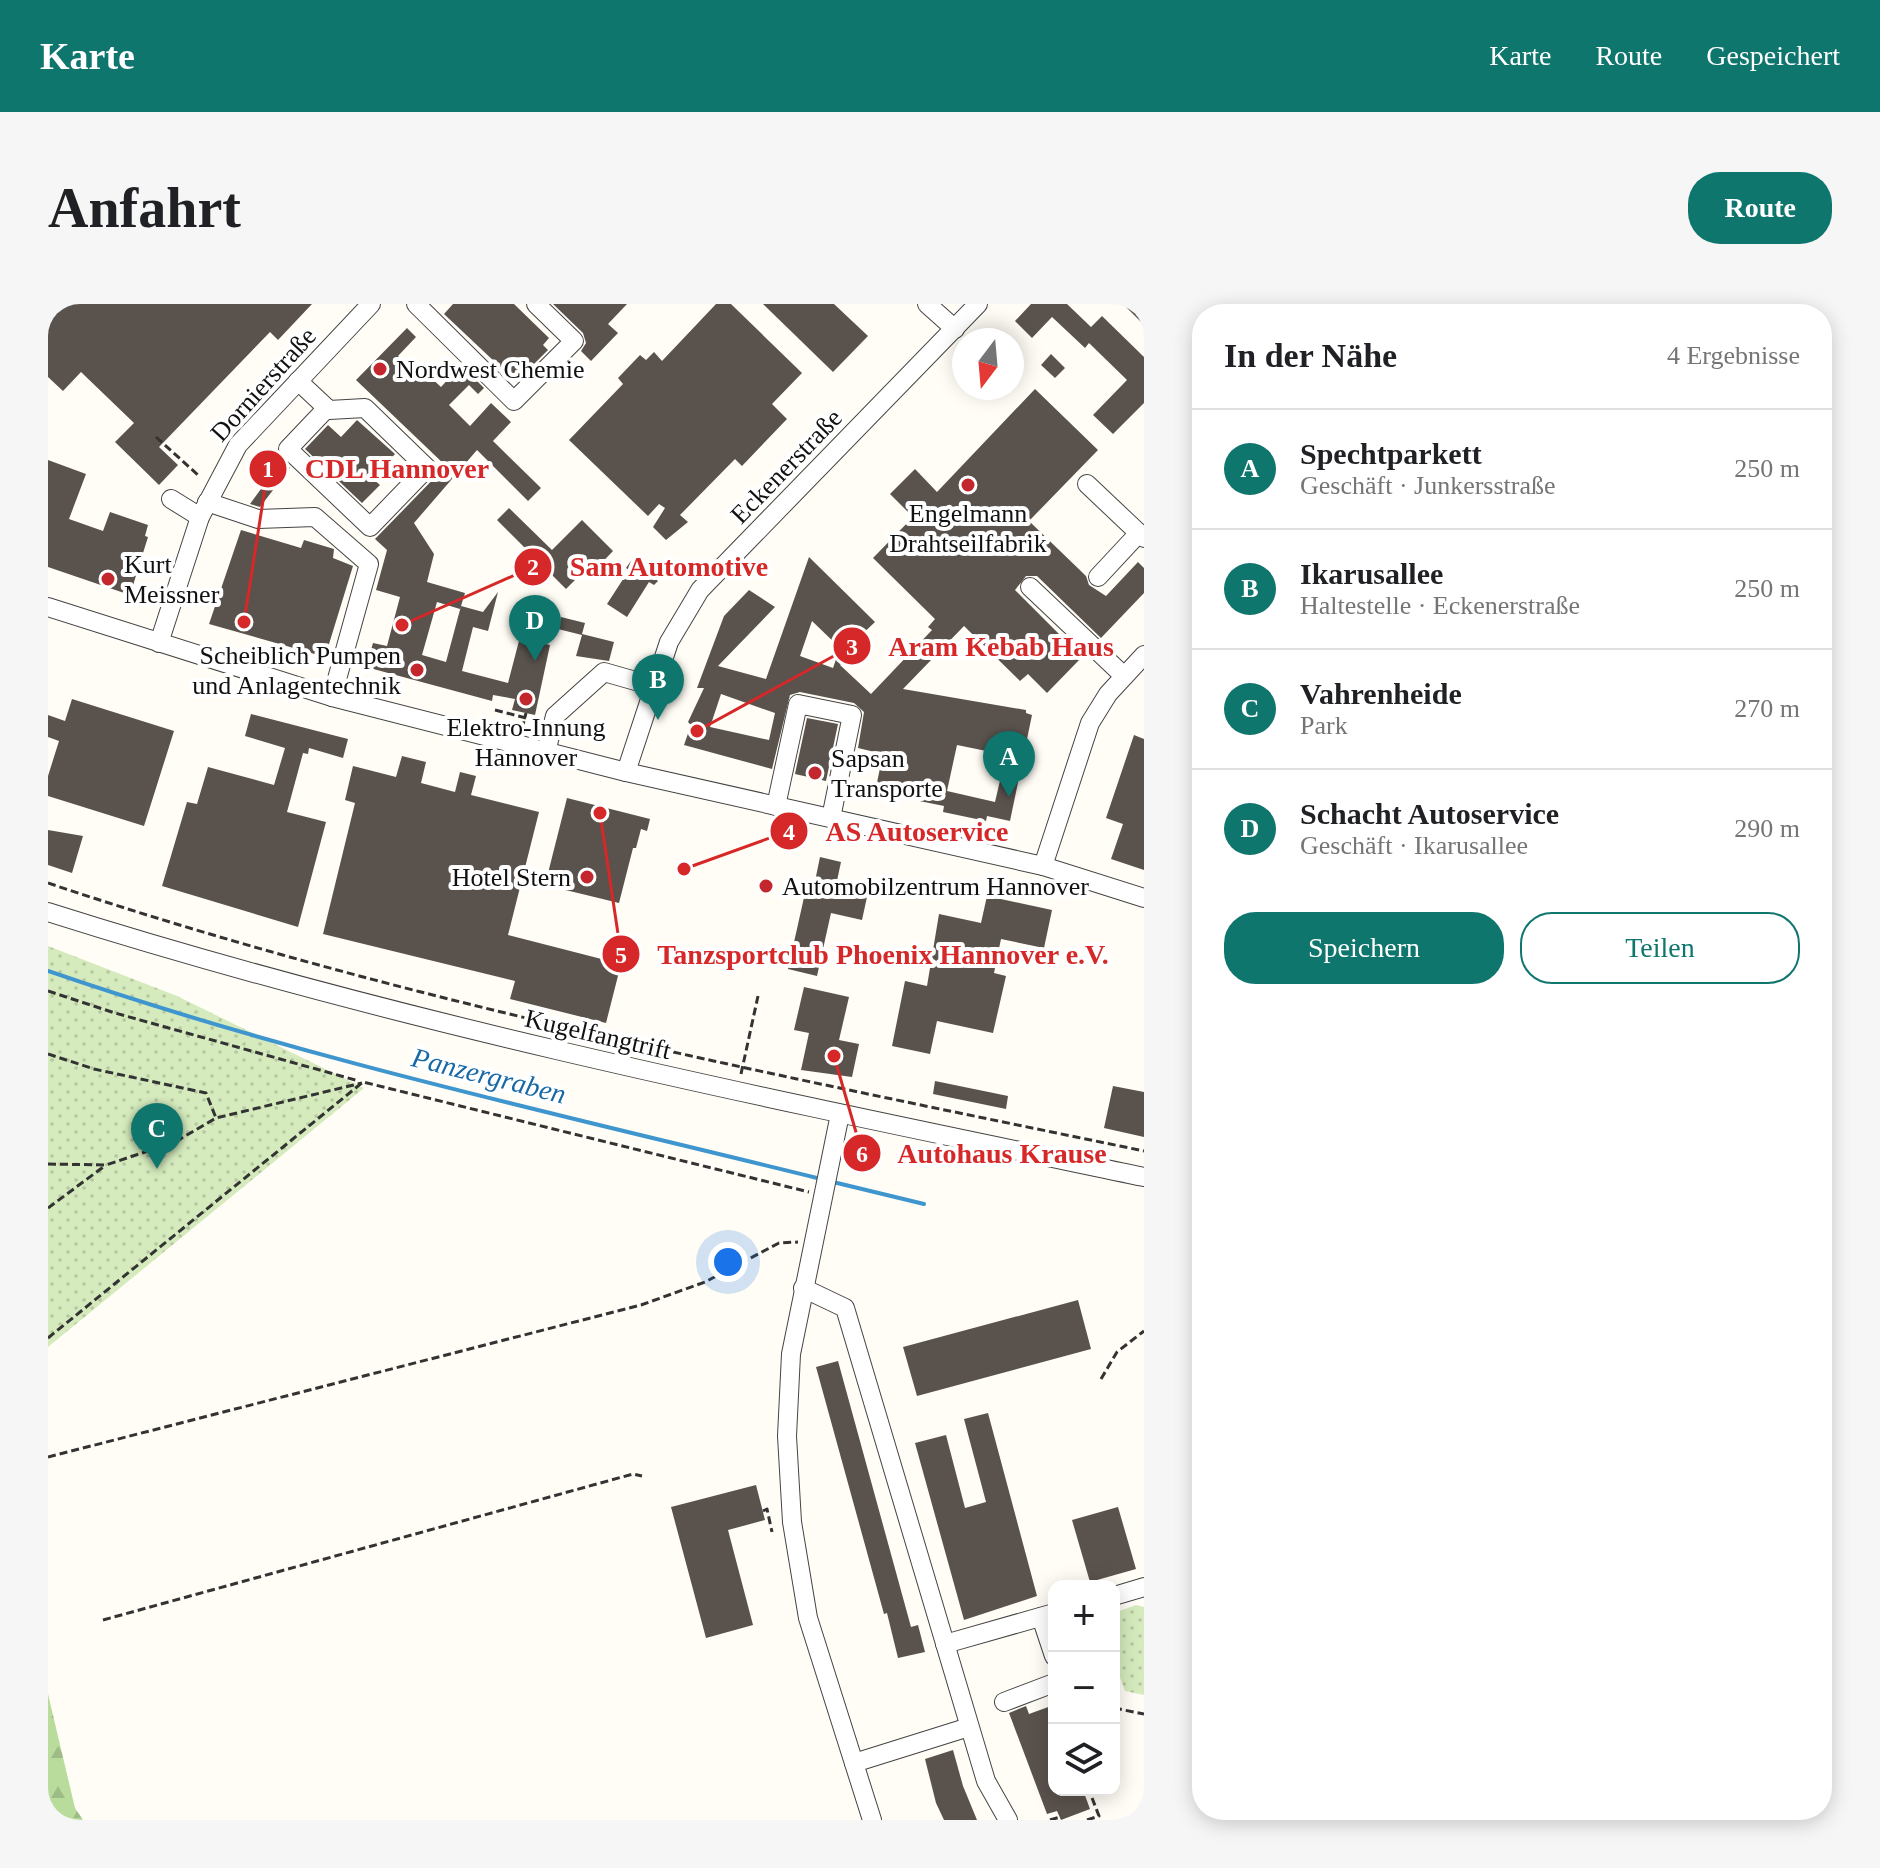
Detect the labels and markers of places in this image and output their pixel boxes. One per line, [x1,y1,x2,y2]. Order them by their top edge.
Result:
place label: Nordwest Chemie [396,355,584,384]
marker: Nordwest Chemie [371,360,389,378]
callout: CDL Hannover [248,443,506,495]
marker: Engelmann Drahtseilfabrik [959,476,977,494]
place label: Engelmann Drahtseilfabrik [889,499,1047,558]
callout: Sam Automotive [513,541,785,593]
place label: Kurt Meissner [124,550,220,609]
marker: Kurt Meissner [99,570,117,588]
pin: D [509,595,561,661]
callout: Aram Kebab Haus [832,620,1130,672]
place label: Scheiblich Pumpen und Anlagentechnik [192,641,401,700]
pin: B [632,654,684,720]
marker: Scheiblich Pumpen und Anlagentechnik [408,661,426,679]
marker: Elektro-Innung Hannover [517,690,535,708]
place label: Elektro-Innung Hannover [447,713,605,772]
pin: A [983,731,1035,797]
place label: Sapsan Transporte [831,744,943,803]
marker: Sapsan Transporte [806,764,824,782]
callout: AS Autoservice [769,805,1025,857]
place label: Hotel Stern [452,863,571,892]
marker: Hotel Stern [578,868,596,886]
place label: Automobilzentrum Hannover [782,872,1089,901]
marker: Automobilzentrum Hannover [757,877,775,895]
callout: Tanzsportclub Phoenix Hannover e.V. [601,928,1125,980]
pin: C [131,1103,183,1169]
callout: Autohaus Krause [842,1127,1123,1179]

